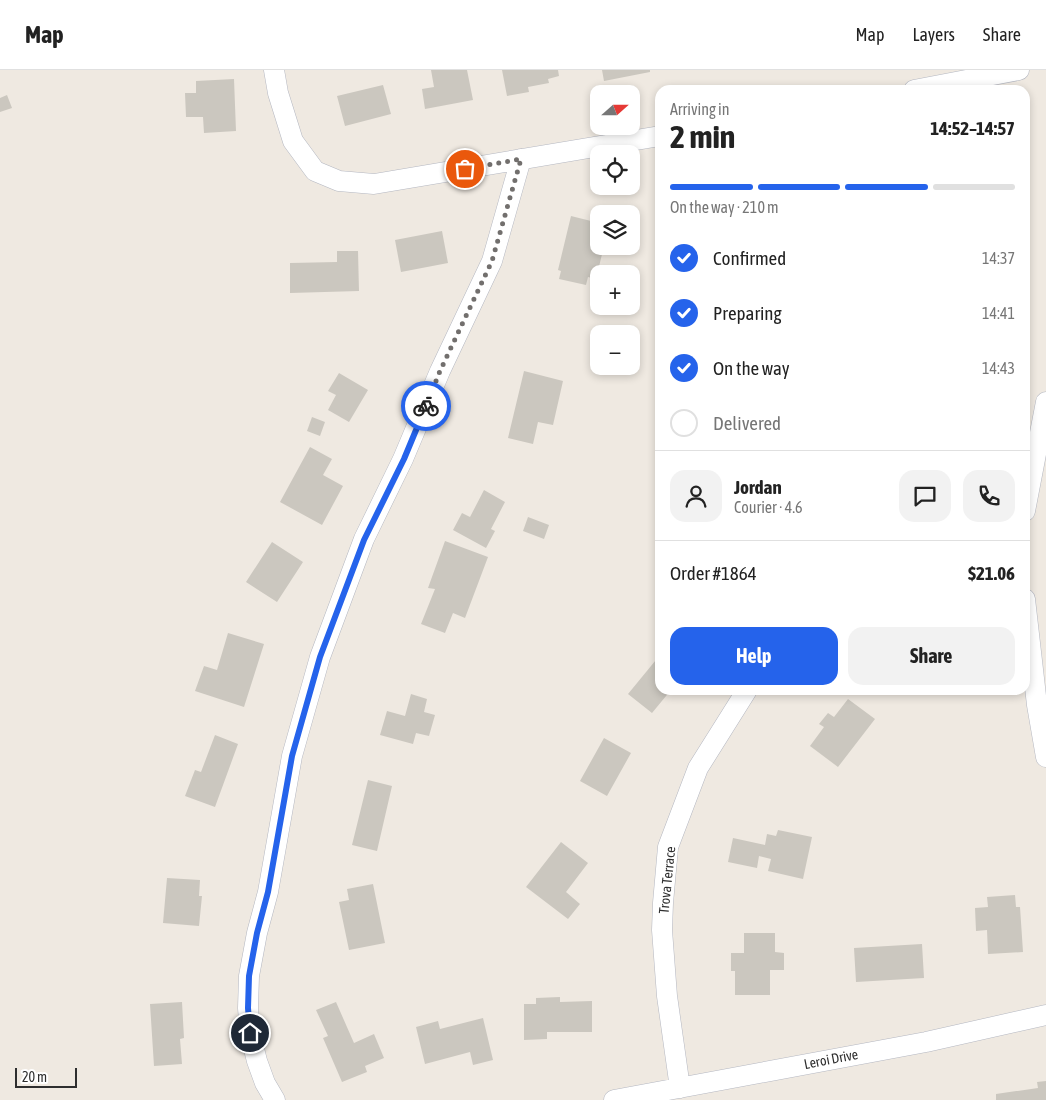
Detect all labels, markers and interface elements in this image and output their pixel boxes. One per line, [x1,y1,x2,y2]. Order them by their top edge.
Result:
text: Map [25,21,64,48]
text: Map [855,24,884,45]
text: Layers [912,24,955,45]
text: Share [983,24,1021,45]
north arrow [590,85,640,135]
map controls [590,85,640,375]
text: Arriving in [670,100,730,118]
text: 14:52–14:57 [930,117,1015,139]
text: 2 min [670,118,735,155]
button: locate [590,145,640,195]
pin [444,148,486,190]
icon: bag [451,155,479,183]
text: On the way · 210 m [670,198,779,216]
button: layers [590,205,640,255]
icon: check [670,244,698,272]
text: Confirmed [713,247,786,269]
text: 14:37 [982,249,1015,267]
button: + [590,265,640,315]
icon: check [670,299,698,327]
text: Preparing [713,302,782,324]
text: 14:41 [982,304,1015,322]
button: − [590,325,640,375]
icon: check [670,354,698,382]
text: On the way [713,357,790,379]
text: 14:43 [982,359,1015,377]
courier [401,381,451,431]
icon: bike [412,392,440,420]
text: Delivered [713,412,781,434]
button: person [670,470,722,522]
button: chat [899,470,951,522]
button: phone [963,470,1015,522]
text: Jordan [734,476,782,498]
text: Courier · 4.6 [734,498,803,516]
text: Order #1864 [670,562,757,584]
text: $21.06 [968,562,1015,584]
button: Help [670,627,838,685]
button: Share [848,627,1015,685]
street label: Trova Terrace [656,846,678,914]
pin [229,1012,271,1054]
icon: home [236,1019,264,1047]
street label: Leroi Drive [803,1046,859,1072]
scale bar [15,1065,78,1088]
text: 20 m [22,1069,47,1085]

